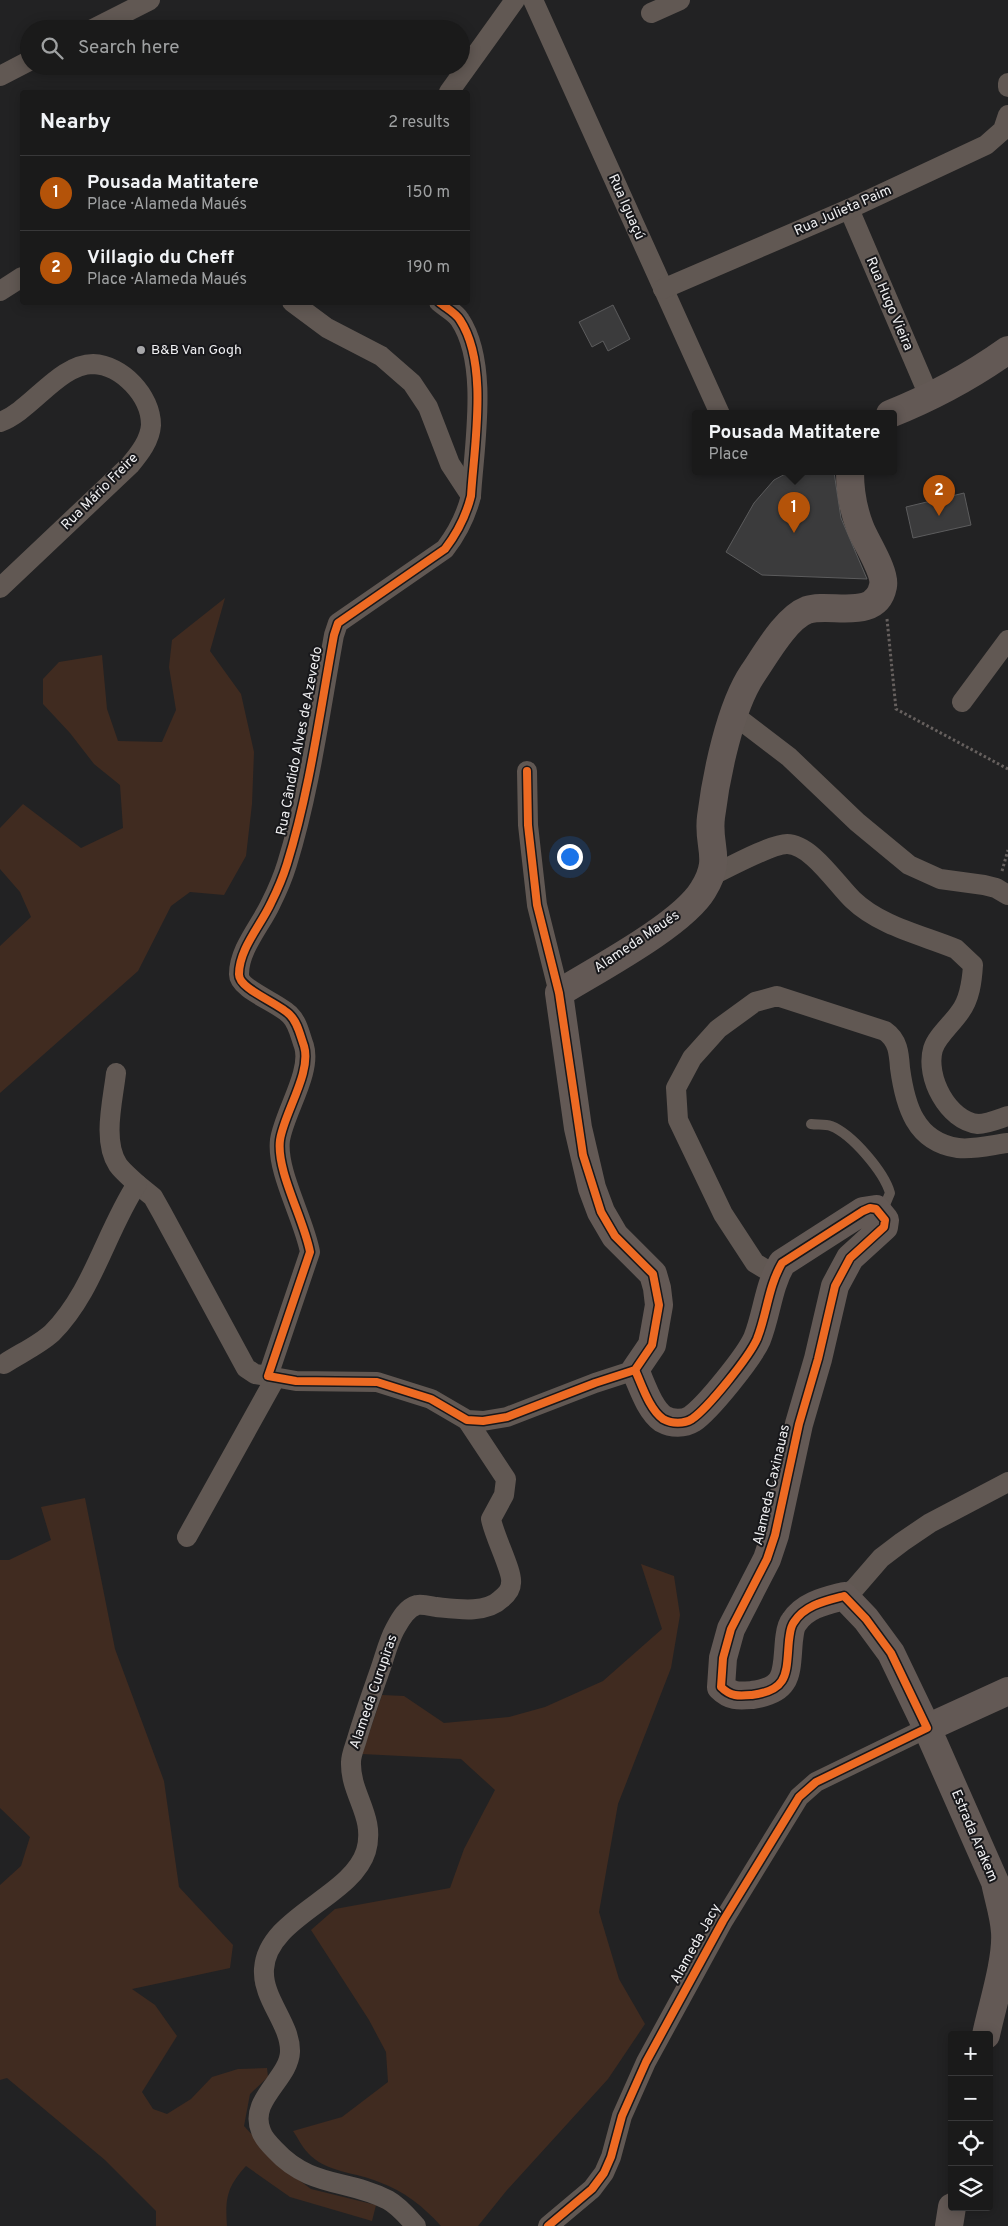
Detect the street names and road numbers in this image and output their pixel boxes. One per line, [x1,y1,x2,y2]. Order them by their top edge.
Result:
street label: Rua Iguaçú [604,172,648,242]
street label: Rua Julieta Paim [792,182,894,240]
street label: Rua Hugo Vieira [862,255,916,353]
street label: Rua Mário Freire [58,450,142,534]
street label: Rua Cândido Alves de Azevedo [273,645,327,837]
street label: Alameda Maués [591,907,683,977]
street label: Alameda Caxinauas [750,1423,794,1547]
street label: Alameda Curupiras [346,1633,402,1751]
street label: Estrada Arakem [947,1787,1001,1885]
street label: Alameda Jacy [667,1901,725,1987]

